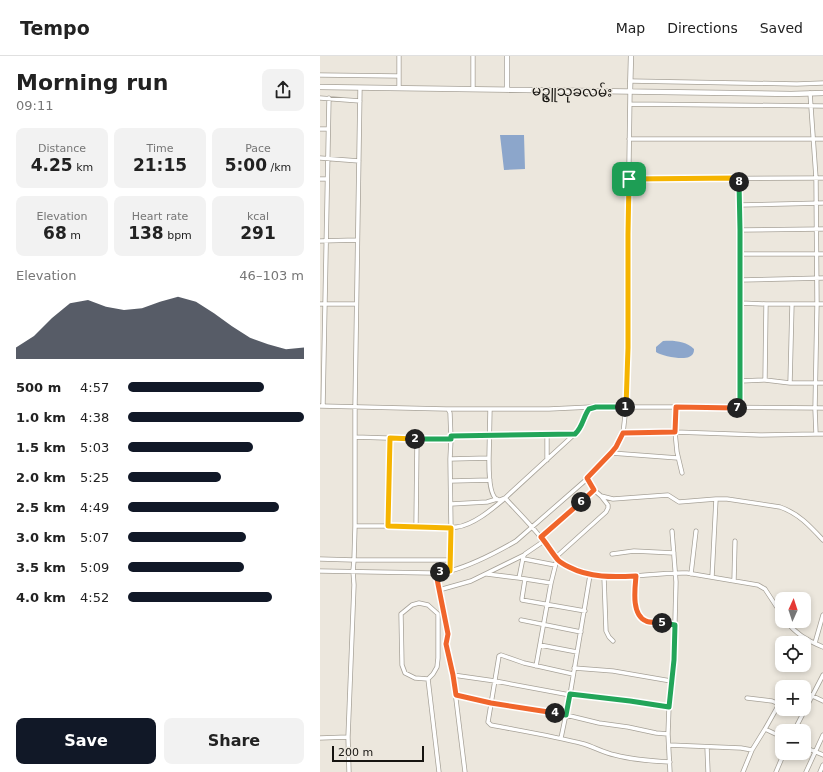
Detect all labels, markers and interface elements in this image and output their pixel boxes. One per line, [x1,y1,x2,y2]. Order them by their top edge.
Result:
text: Tempo [20,17,90,39]
text: Map [616,20,645,36]
text: Directions [667,20,738,36]
text: Saved [760,20,803,36]
button: share [262,69,304,111]
text: Morning run [16,70,168,95]
street label: မဥ္ဇူသုခလမ်း [532,80,612,104]
text: 09:11 [16,98,53,113]
text: Distance [38,142,86,155]
text: Time [147,142,173,155]
text: Pace [245,142,271,155]
text: 4.25 [31,155,73,175]
text: 21:15 [133,155,187,175]
text: 5:00 [225,155,267,175]
text: km [73,161,93,174]
text: /km [267,161,291,174]
pin [612,162,646,196]
icon: arrive [618,168,640,190]
pin: 8 [729,172,749,192]
text: 8 [735,175,743,188]
text: Elevation [36,210,88,223]
text: Heart rate [132,210,188,223]
text: kcal [247,210,269,223]
text: 68 [43,223,67,243]
text: 138 [128,223,164,243]
text: 291 [240,223,276,243]
text: m [67,229,81,242]
text: bpm [164,229,192,242]
text: Elevation [16,268,76,283]
text: 46–103 m [239,268,304,283]
text: 500 m [16,380,61,395]
text: 4:57 [80,380,109,395]
pin: 1 [615,397,635,417]
pin: 7 [727,398,747,418]
text: 1 [621,400,629,413]
text: 7 [733,401,741,414]
text: 1.0 km [16,410,66,425]
text: 4:38 [80,410,109,425]
pin: 2 [405,429,425,449]
text: 2 [411,432,419,445]
text: 1.5 km [16,440,66,455]
text: 5:03 [80,440,109,455]
text: 2.0 km [16,470,66,485]
text: 5:25 [80,470,109,485]
pin: 6 [571,492,591,512]
text: 6 [577,495,585,508]
text: 2.5 km [16,500,66,515]
text: 4:49 [80,500,109,515]
text: 3.0 km [16,530,66,545]
text: 5:07 [80,530,109,545]
text: 3.5 km [16,560,66,575]
text: 5:09 [80,560,109,575]
pin: 3 [430,562,450,582]
text: 3 [436,565,444,578]
text: 4.0 km [16,590,66,605]
text: 4:52 [80,590,109,605]
north arrow [775,592,811,628]
map controls [775,592,811,760]
pin: 5 [652,613,672,633]
text: 5 [658,616,666,629]
button: locate [775,636,811,672]
button: + [775,680,811,716]
pin: 4 [545,703,565,723]
text: 4 [551,706,559,719]
button: Save [16,718,156,764]
button: Share [164,718,304,764]
button: − [775,724,811,760]
scale bar [332,744,424,763]
text: 200 m [338,746,373,759]

